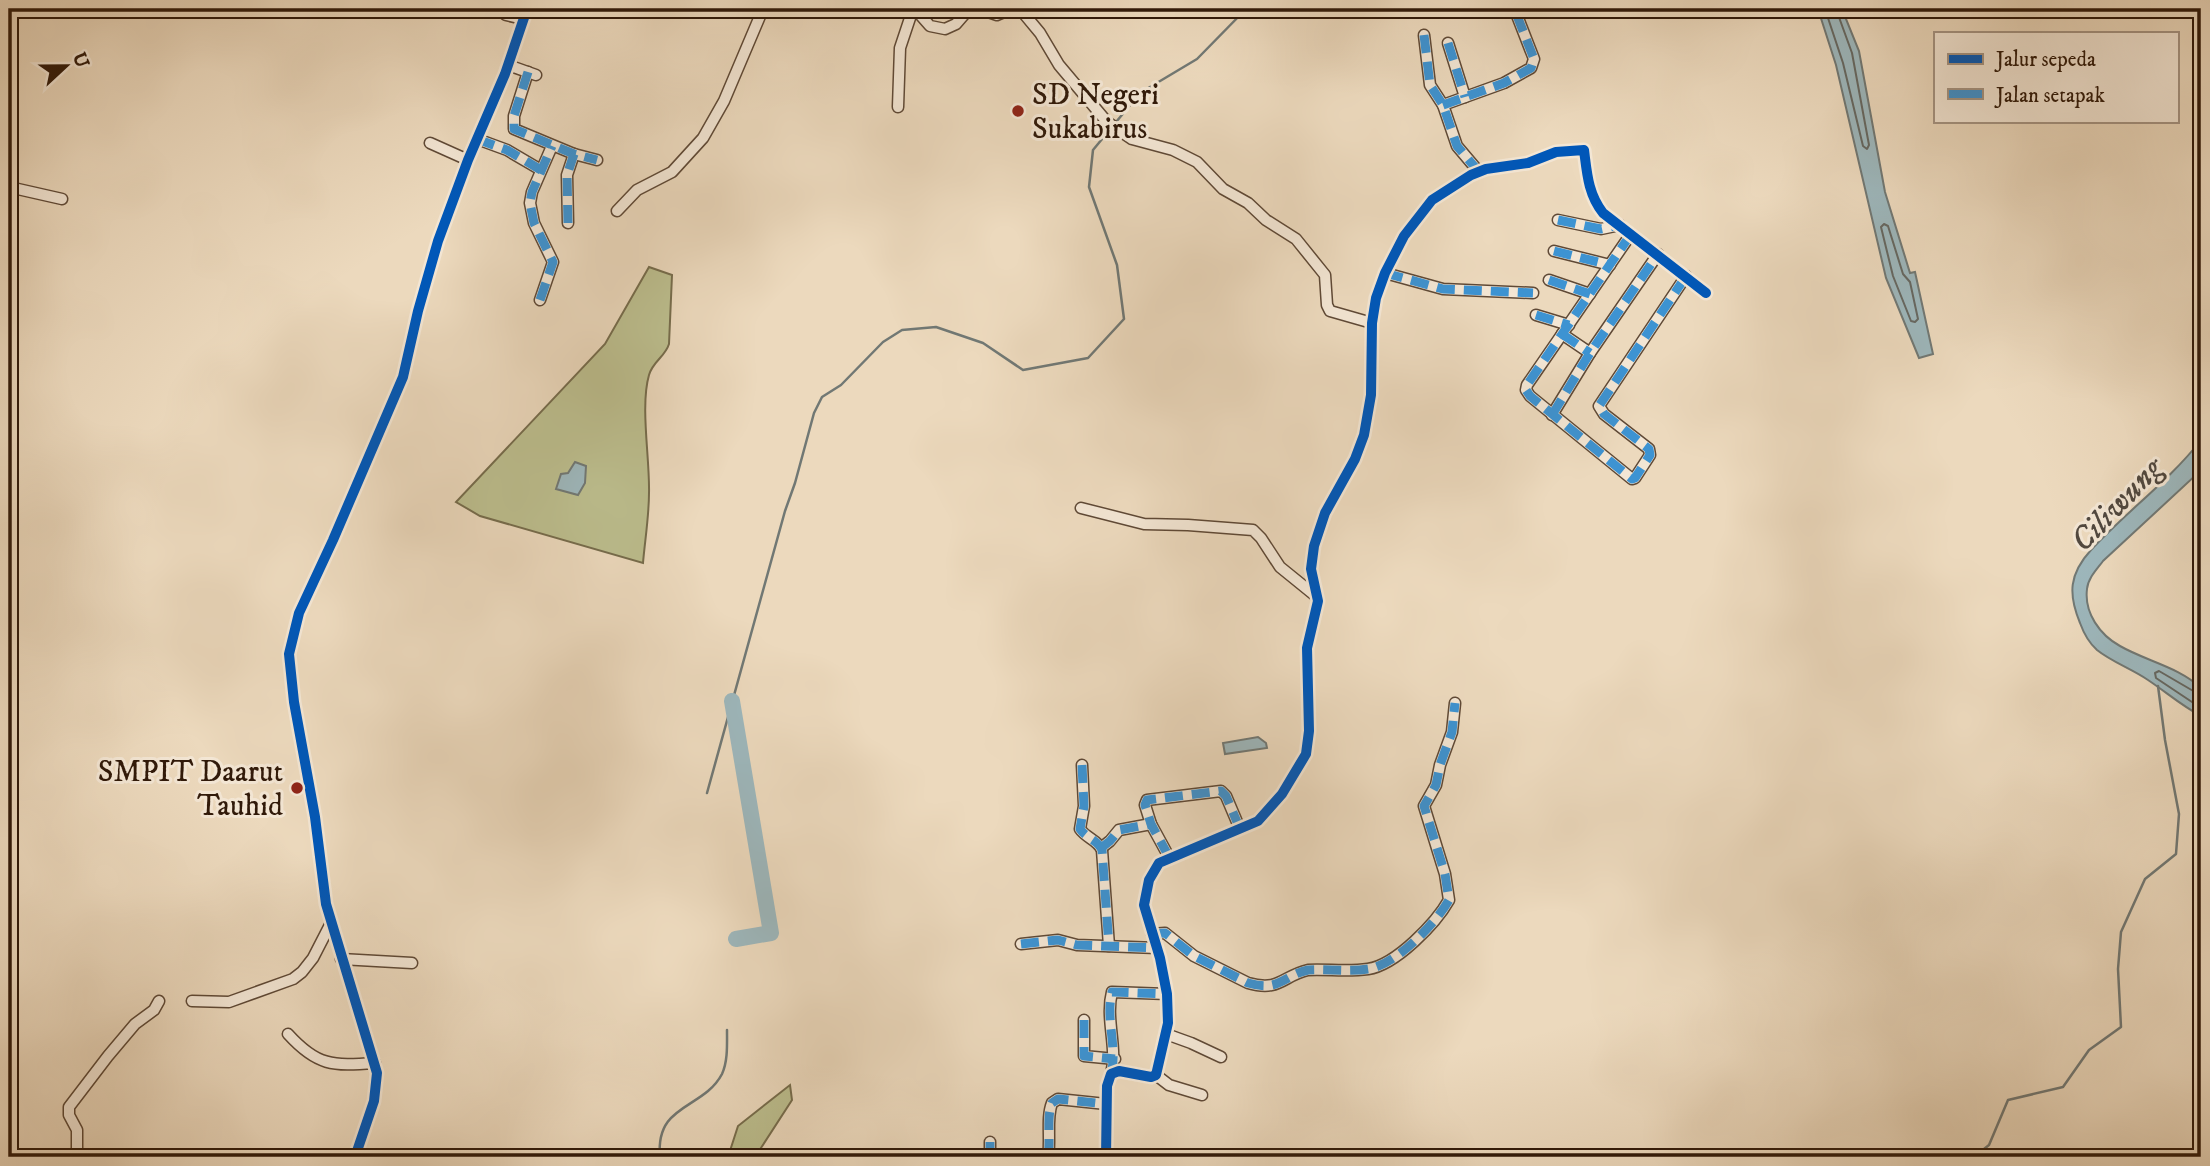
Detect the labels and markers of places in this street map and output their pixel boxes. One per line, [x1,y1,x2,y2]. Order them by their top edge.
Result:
place label: SD Negeri Sukabirus [1032,77,1159,148]
marker: SD Negeri Sukabirus [1010,103,1026,119]
place label: SMPIT Daarut Tauhid [98,754,283,825]
marker: SMPIT Daarut Tauhid [289,780,305,796]

